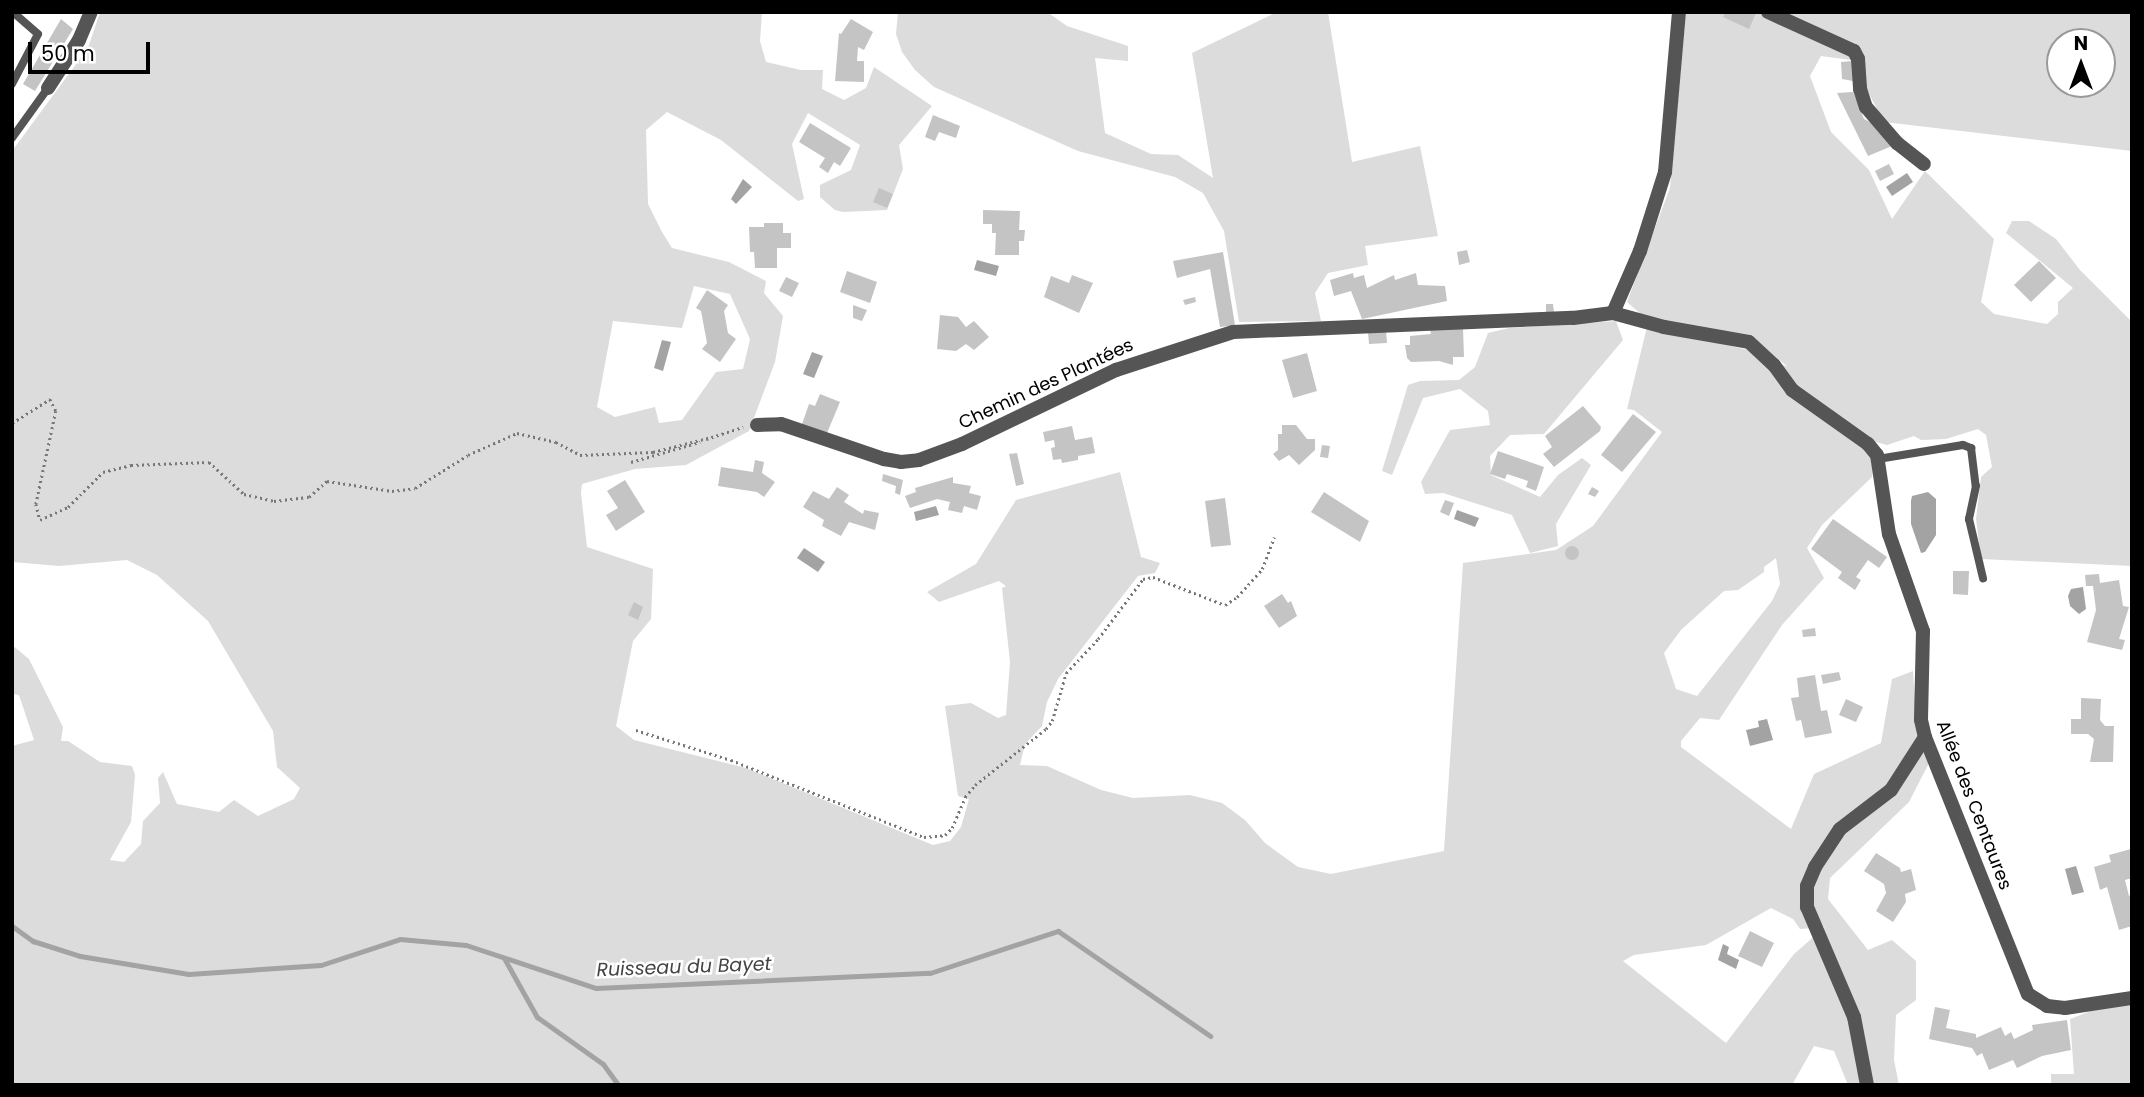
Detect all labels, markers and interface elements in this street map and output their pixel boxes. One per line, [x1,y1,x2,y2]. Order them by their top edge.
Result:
scale bar [32,28,154,72]
north arrow [2046,28,2116,98]
text: N [2074,30,2088,57]
text: 50 m [41,39,95,68]
street label: Chemin des Plantées [955,334,1137,434]
street label: Allée des Centaures [1932,717,2016,893]
water label: Ruisseau du Bayet [596,953,772,981]

